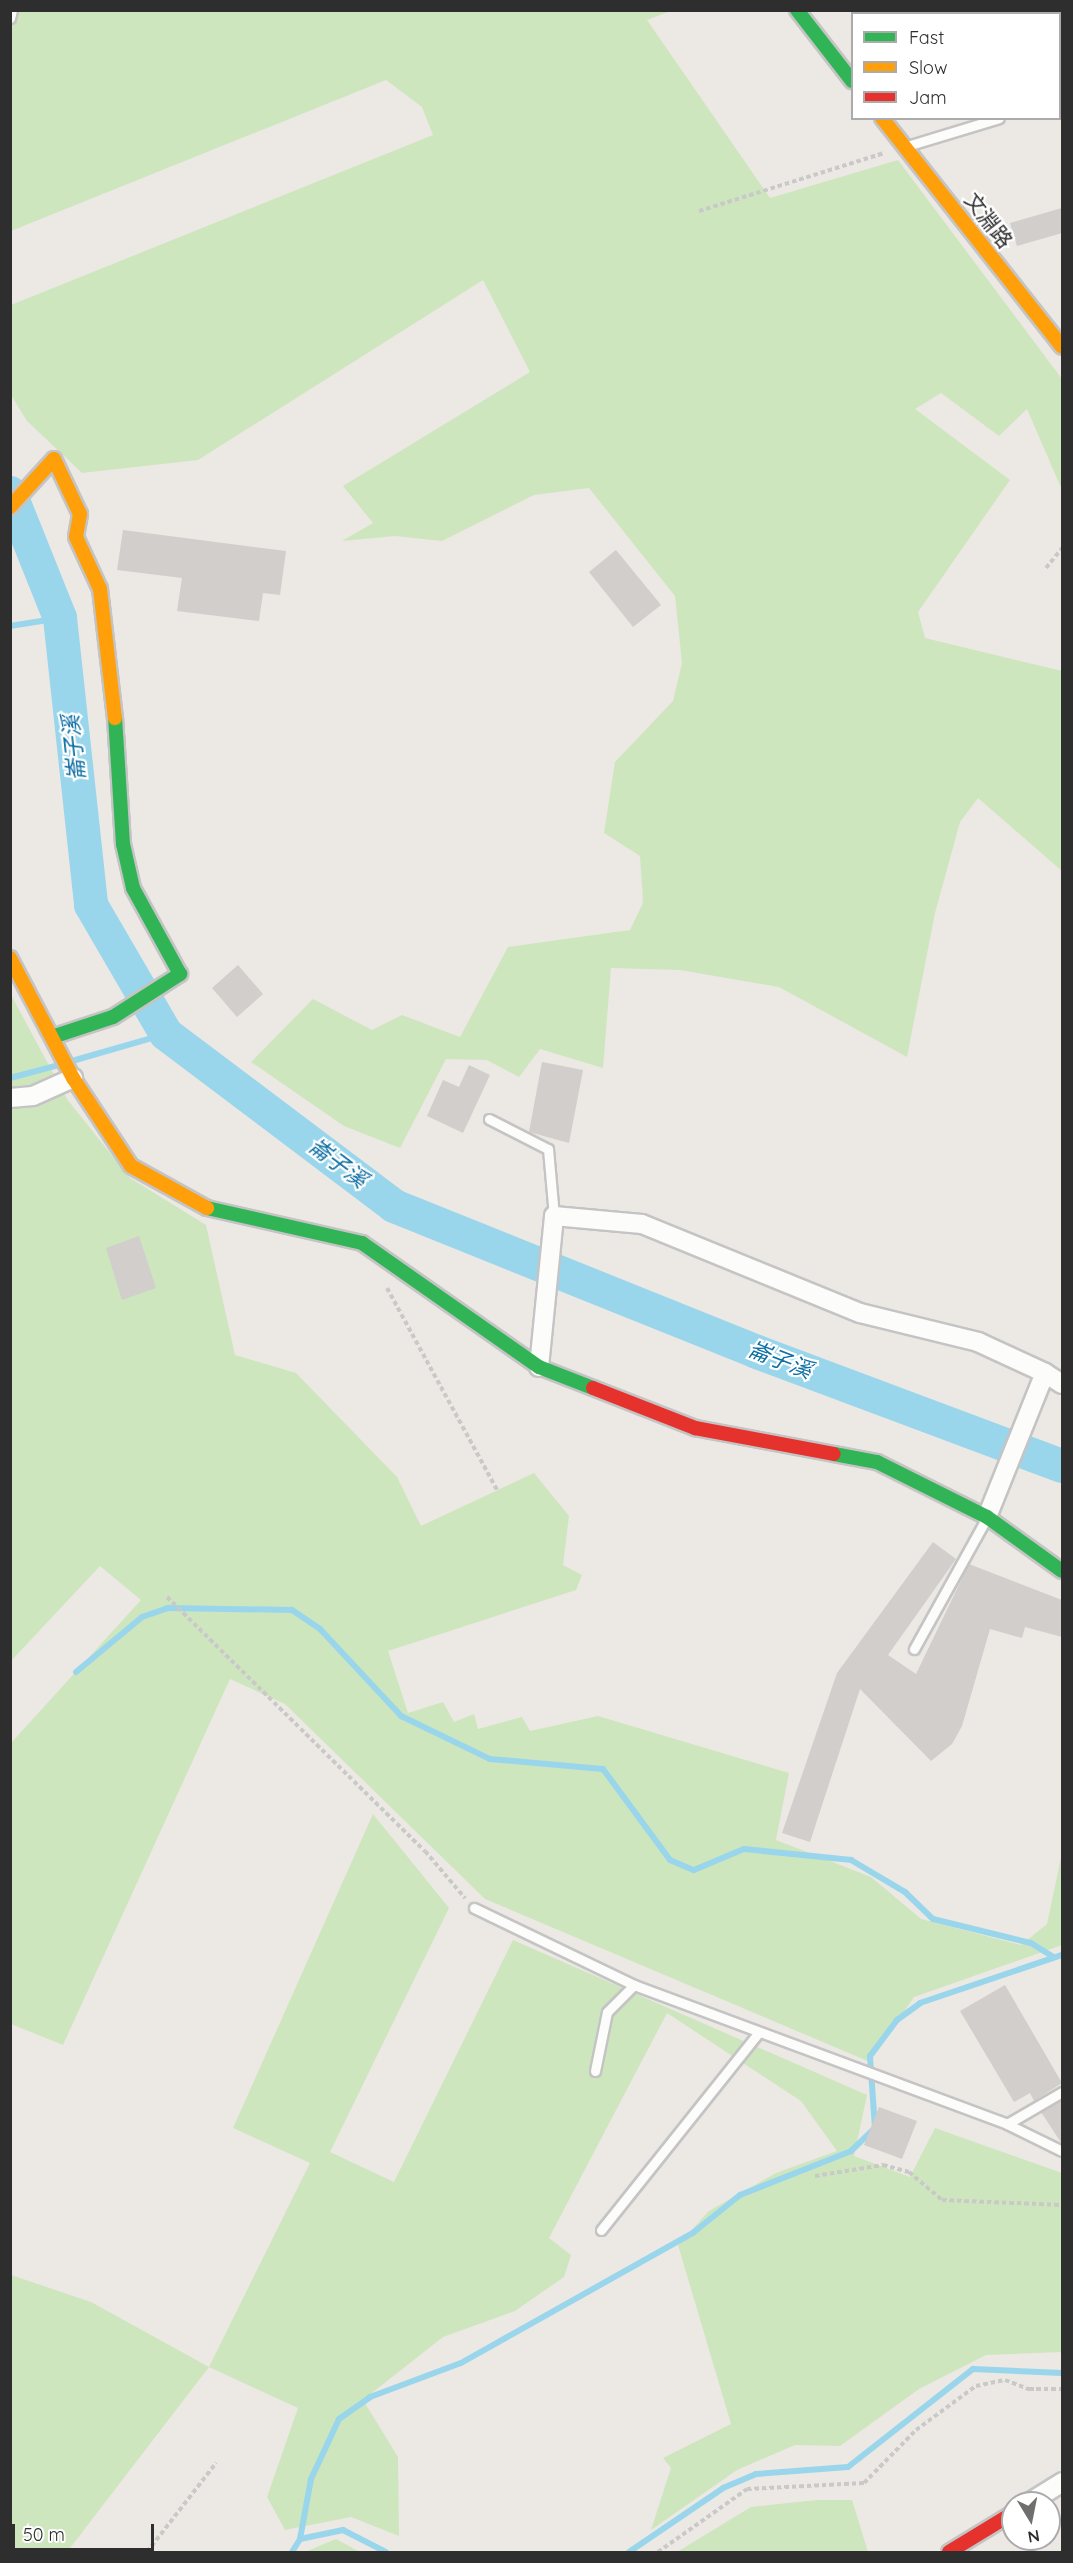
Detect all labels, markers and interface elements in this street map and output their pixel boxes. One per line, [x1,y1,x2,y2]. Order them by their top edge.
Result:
legend [851,12,1061,120]
text: Fast [909,26,944,49]
text: Slow [909,56,947,79]
text: Jam [909,86,947,109]
street label: 文淵路 [960,187,1018,253]
water label: 崙子溪 [57,714,91,782]
water label: 崙子溪 [304,1133,372,1193]
water label: 崙子溪 [744,1336,816,1384]
north arrow [1001,2491,1061,2551]
scale bar [15,2512,158,2550]
text: 50 m [23,2523,65,2546]
text: N [1026,2526,1041,2548]

